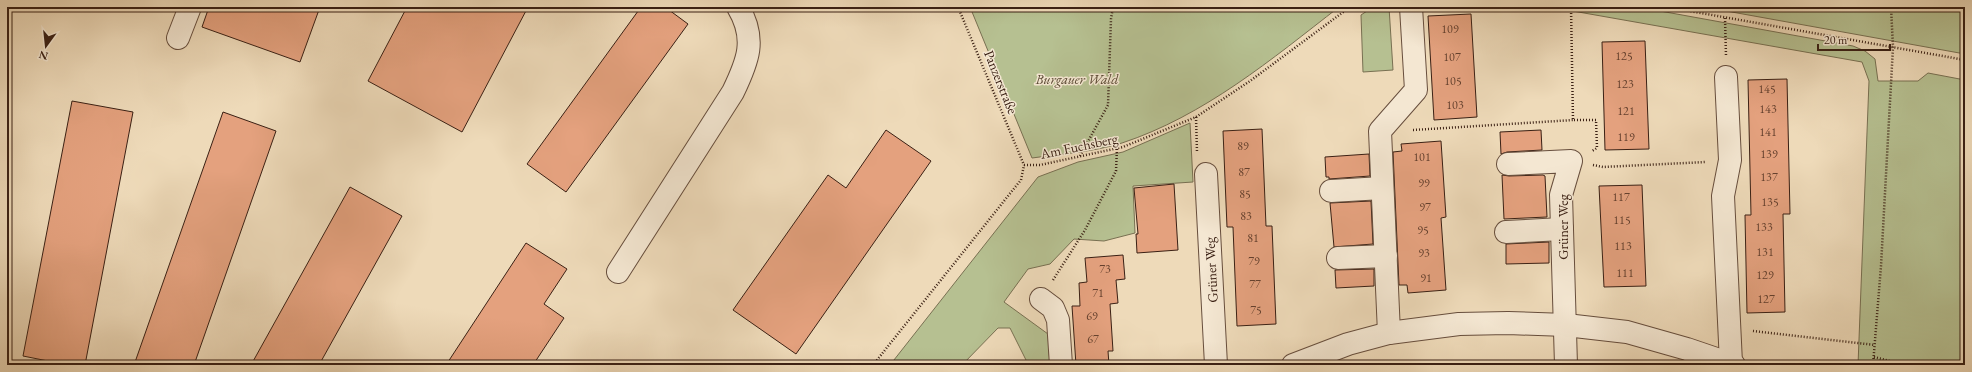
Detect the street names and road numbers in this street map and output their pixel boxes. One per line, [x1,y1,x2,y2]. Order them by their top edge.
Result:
street label: Panzerstraße [980,48,1022,117]
street label: Am Fuchsberg [1038,129,1120,163]
street label: Grüner Weg [1554,193,1572,260]
street label: Grüner Weg [1200,236,1222,303]

